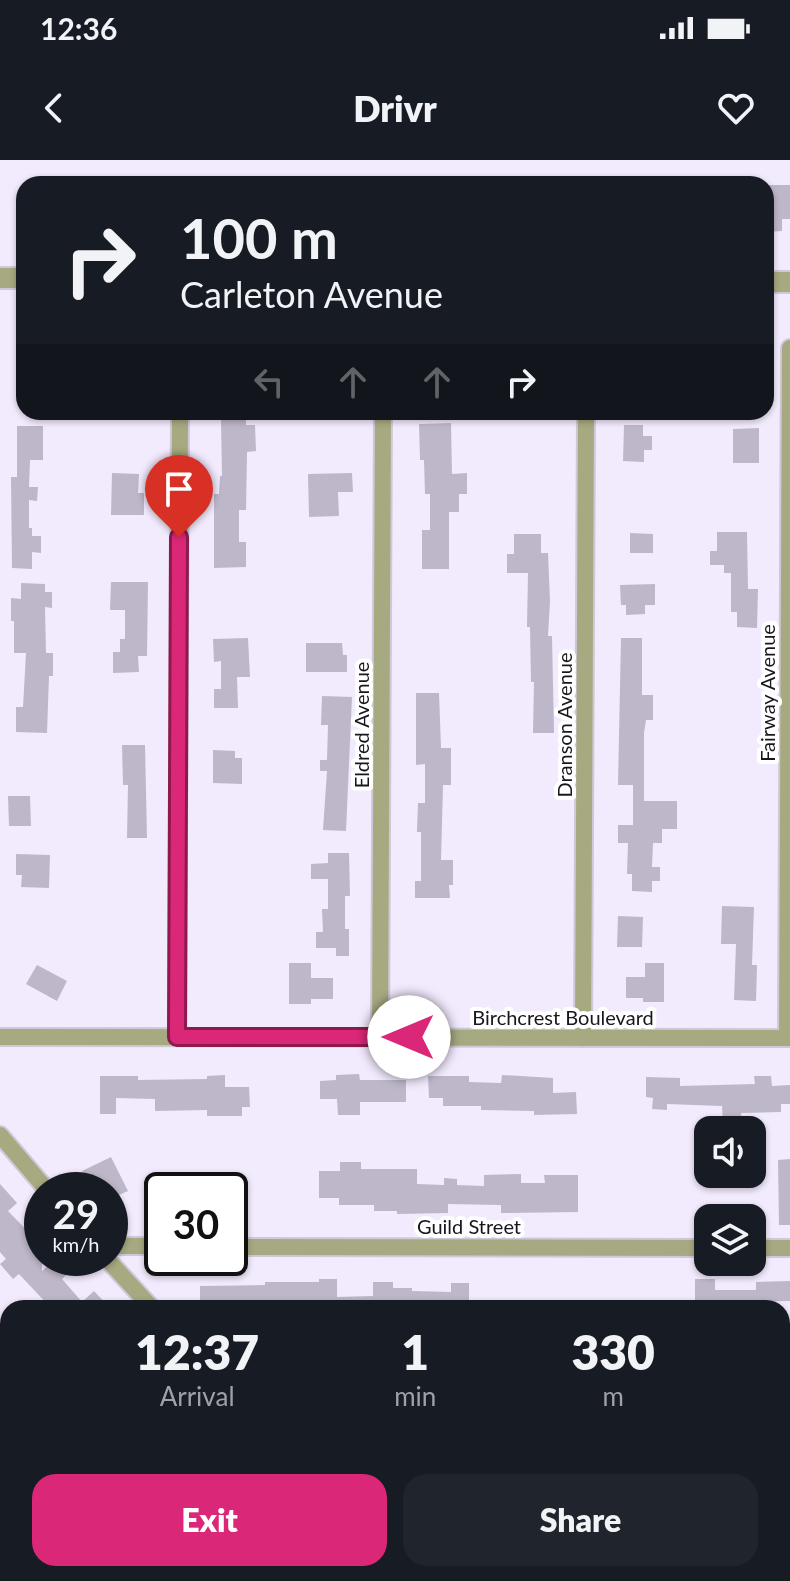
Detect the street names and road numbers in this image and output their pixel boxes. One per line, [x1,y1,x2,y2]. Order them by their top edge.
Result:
street label: Fairway Avenue [755,624,779,762]
street label: Dranson Avenue [552,652,576,798]
street label: Eldred Avenue [349,662,373,788]
street label: Birchcrest Boulevard [472,1005,654,1029]
street label: Guild Street [417,1214,521,1238]

